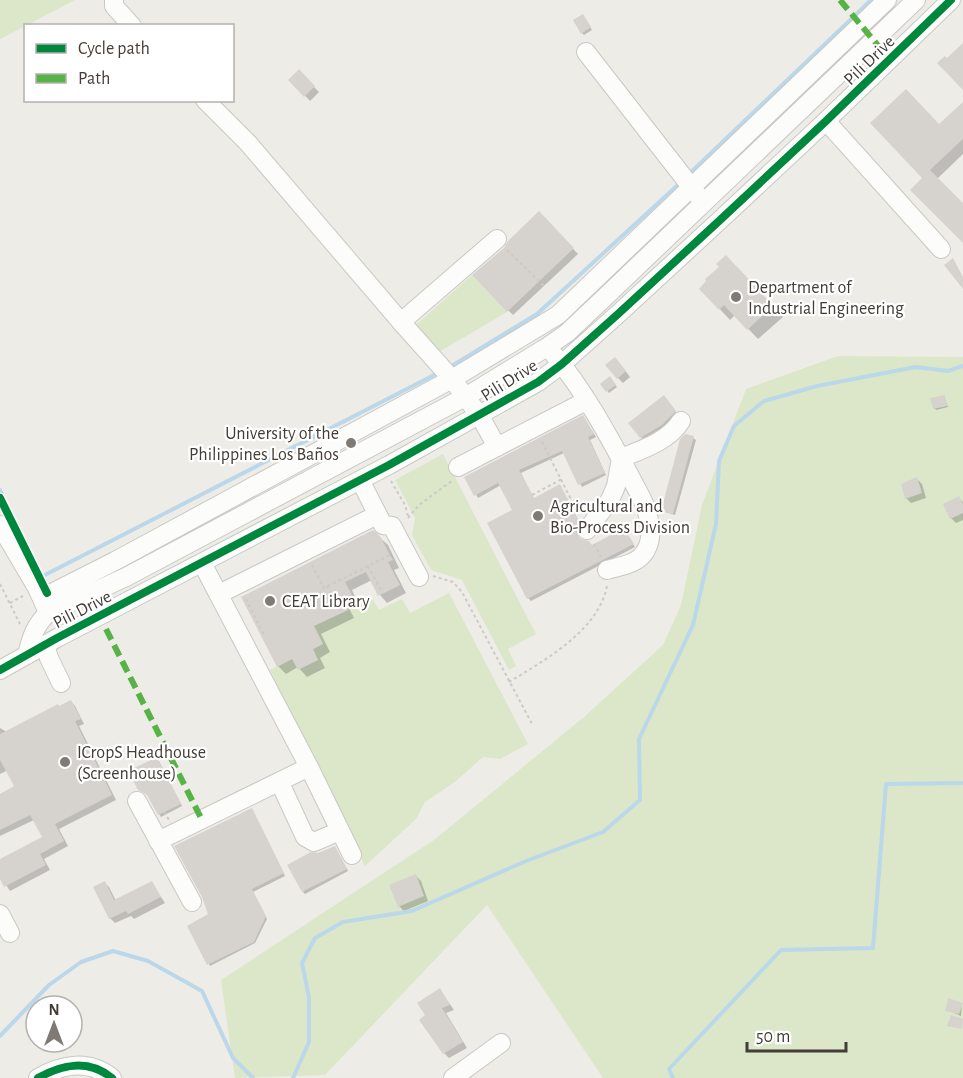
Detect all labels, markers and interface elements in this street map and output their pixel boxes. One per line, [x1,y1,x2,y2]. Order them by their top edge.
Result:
legend [24,24,234,102]
street label: Pili Drive [841,32,899,89]
text: Cycle path [78,40,150,58]
text: Path [78,70,110,88]
place label: Department of Industrial Engineering [748,279,904,318]
marker: Department of Industrial Engineering [729,290,743,304]
street label: Pili Drive [478,357,541,405]
place label: University of the Philippines Los Baños [189,425,339,464]
marker: University of the Philippines Los Baños [344,436,358,450]
place label: Agricultural and Bio-Process Division [550,498,690,537]
marker: Agricultural and Bio-Process Division [531,509,545,523]
street label: Pili Drive [50,588,115,632]
place label: CEAT Library [282,593,370,611]
marker: CEAT Library [263,594,277,608]
place label: ICropS Headhouse (Screenhouse) [77,744,206,783]
marker: ICropS Headhouse (Screenhouse) [58,755,72,769]
north arrow [24,994,84,1054]
text: N [48,1002,60,1018]
scale bar [747,1015,846,1053]
text: 50 m [756,1028,790,1046]

